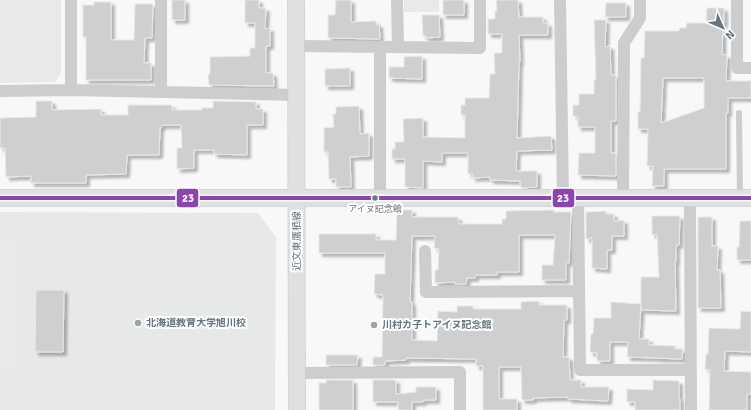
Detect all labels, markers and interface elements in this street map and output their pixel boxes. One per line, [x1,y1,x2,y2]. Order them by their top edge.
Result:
north arrow [703,8,743,48]
text: N [722,27,737,42]
line badge: 23 [176,188,199,208]
line badge: 23 [552,188,575,208]
text: 23 [182,192,194,205]
text: 23 [557,192,569,205]
marker: アイヌ記念館 [370,193,380,203]
place label: アイヌ記念館 [348,204,402,215]
street label: 近文東鷹栖線 [291,211,303,271]
place label: 北海道教育大学旭川校 [146,317,246,329]
marker: 北海道教育大学旭川校 [133,318,143,328]
place label: 川村カ子トアイヌ記念館 [382,319,492,331]
marker: 川村カ子トアイヌ記念館 [369,320,379,330]

